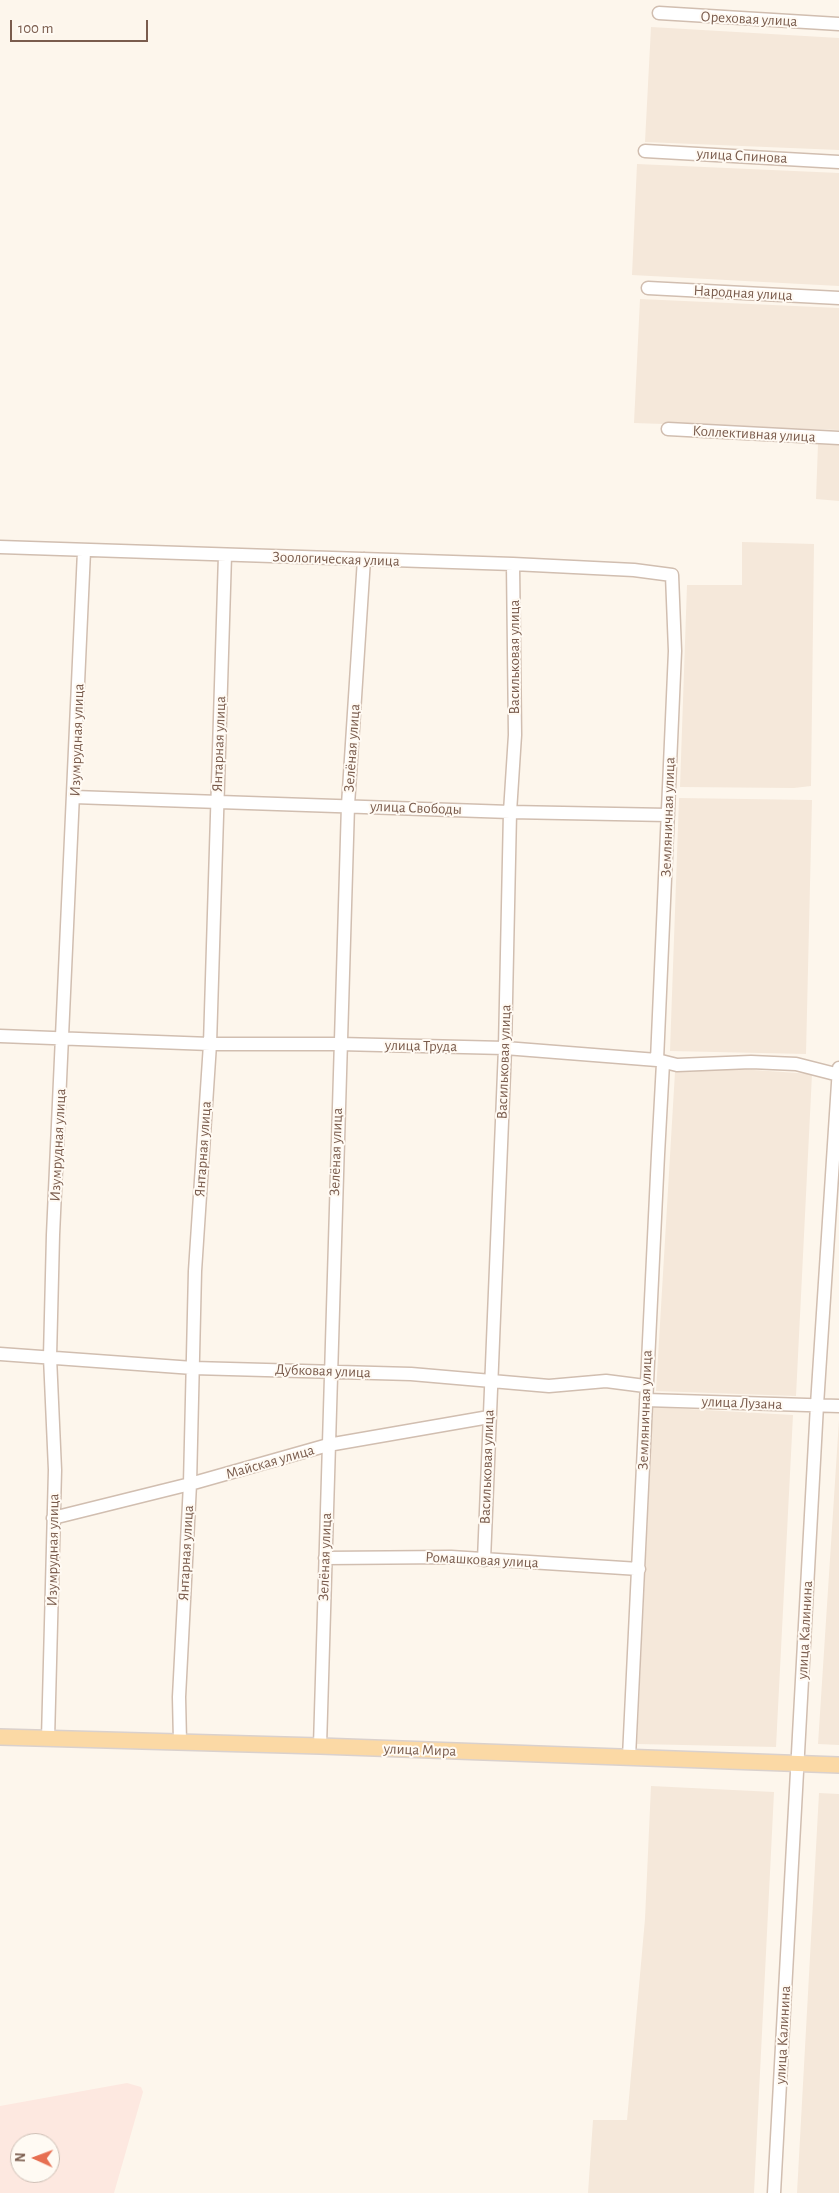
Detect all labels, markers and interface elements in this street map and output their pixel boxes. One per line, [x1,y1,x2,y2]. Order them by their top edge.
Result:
street label: Ореховая улица [700,7,798,31]
scale bar [12,10,150,42]
text: 100 m [18,21,53,36]
street label: улица Спинова [696,145,788,167]
street label: Народная улица [693,281,793,305]
street label: Коллективная улица [692,422,816,446]
street label: Зоологическая улица [272,548,400,570]
street label: Васильковая улица [505,600,523,714]
street label: Изумрудная улица [66,683,88,797]
street label: Янтарная улица [208,696,230,792]
street label: Зелёная улица [340,703,364,793]
street label: Земляничная улица [657,757,679,877]
street label: улица Свободы [370,797,462,819]
street label: Васильковая улица [493,1004,515,1120]
street label: улица Труда [385,1036,457,1056]
street label: Изумрудная улица [46,1088,70,1202]
street label: Янтарная улица [191,1101,215,1197]
street label: Зелёная улица [325,1108,347,1196]
street label: Земляничная улица [634,1350,656,1470]
street label: Дубковая улица [275,1360,371,1382]
street label: улица Лузана [701,1393,783,1413]
street label: Васильковая улица [476,1409,498,1525]
street label: Майская улица [224,1441,316,1483]
street label: Изумрудная улица [43,1493,63,1607]
street label: Янтарная улица [175,1505,197,1601]
street label: Зелёная улица [314,1513,336,1601]
street label: Ромашковая улица [425,1548,539,1572]
street label: улица Калинина [793,1580,817,1680]
street label: улица Мира [383,1740,457,1760]
street label: улица Калинина [771,1985,795,2085]
north arrow [10,2133,60,2183]
text: N [14,2152,28,2163]

